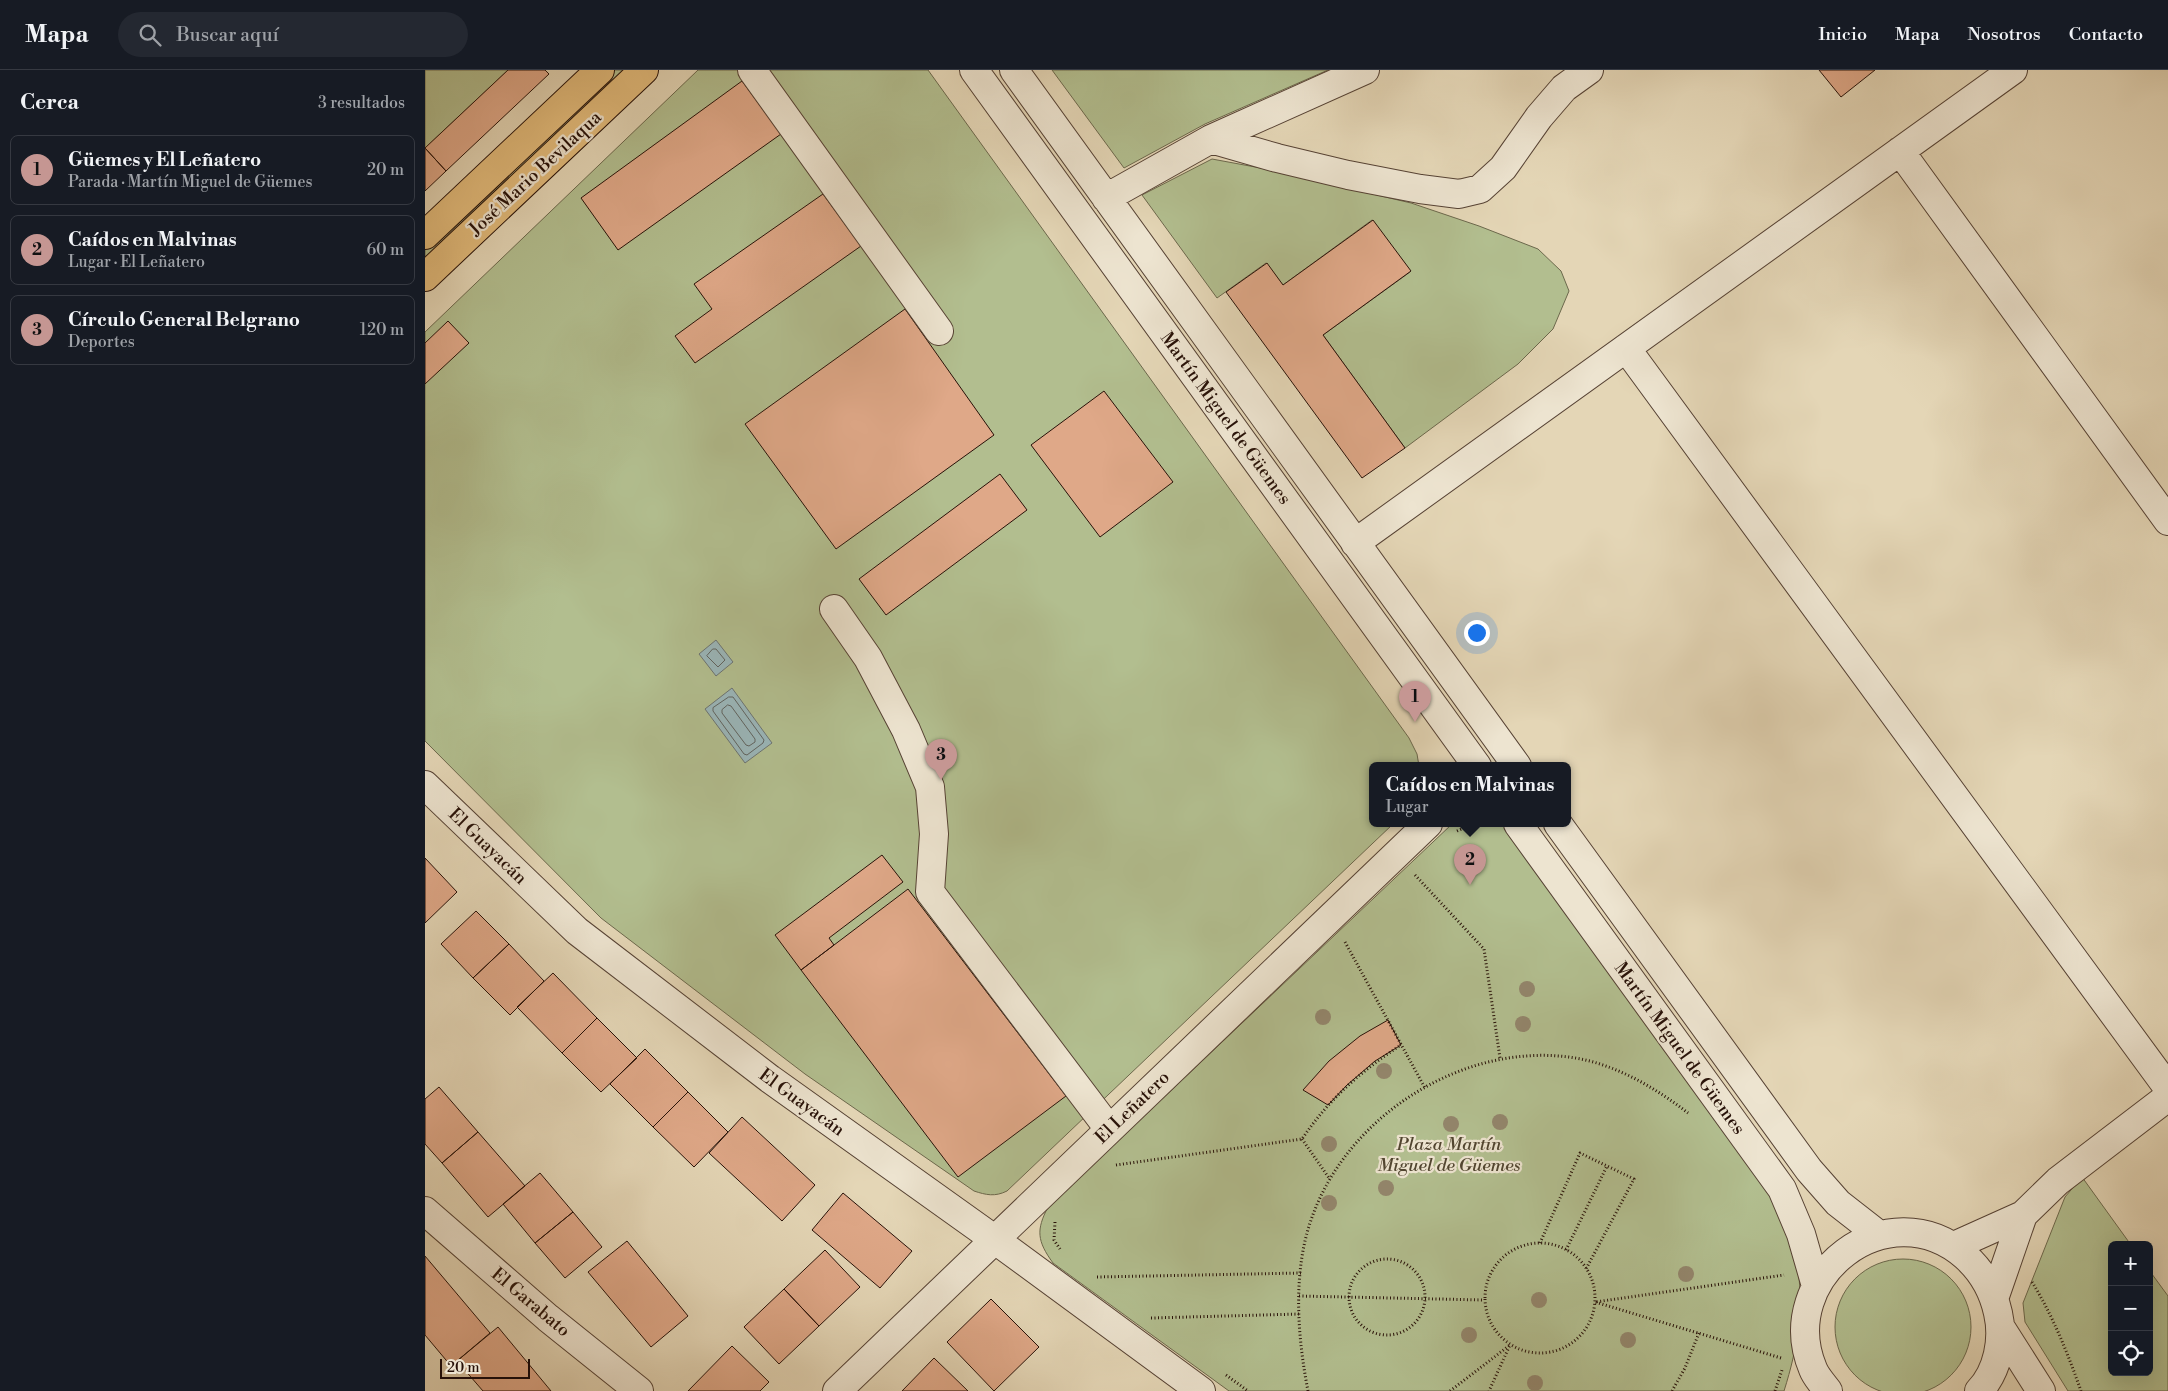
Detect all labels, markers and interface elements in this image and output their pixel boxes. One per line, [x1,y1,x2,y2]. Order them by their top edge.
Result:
search box [118,12,468,57]
text: Mapa [25,20,88,50]
icon: search [136,21,164,49]
text: Buscar aquí [176,23,279,47]
text: Inicio [1818,23,1867,46]
text: Mapa [1895,23,1940,46]
text: Nosotros [1968,23,2041,46]
text: Contacto [2069,23,2143,46]
text: Cerca [20,90,79,116]
text: 3 resultados [318,93,405,113]
street label: José Mario Bevilaqua [464,105,607,241]
text: Güemes y El Leñatero [68,148,261,172]
text: 1 [33,160,41,180]
text: 20 m [367,160,404,180]
text: Parada · Martín Miguel de Güemes [68,172,312,192]
text: Caídos en Malvinas [68,228,237,252]
text: 2 [32,240,42,260]
text: 60 m [366,240,404,260]
text: Lugar · El Leñatero [68,252,205,272]
text: Círculo General Belgrano [68,308,300,332]
text: 3 [32,320,42,340]
text: 120 m [360,320,404,340]
street label: Martín Miguel de Güemes [1155,327,1296,509]
text: Deportes [68,332,135,352]
your location [1464,620,1490,646]
pin: 1 [1399,681,1431,722]
pin: 3 [925,739,957,780]
popup [1369,762,1571,827]
text: Caídos en Malvinas [1386,773,1554,797]
text: Lugar [1386,797,1429,817]
street label: El Guayacán [443,803,532,890]
pin: 2 [1454,844,1486,885]
street label: Martín Miguel de Güemes [1609,957,1750,1139]
street label: El Guayacán [754,1064,849,1141]
street label: El Leñatero [1090,1066,1175,1149]
park label: Plaza Martín Miguel de Güemes [1377,1133,1521,1177]
map controls [2108,1241,2153,1376]
button: + [2108,1241,2153,1286]
street label: El Garabato [486,1263,575,1342]
button: − [2108,1286,2153,1331]
button: locate [2108,1331,2153,1376]
scale bar [440,1356,530,1379]
text: 20 m [447,1359,479,1377]

